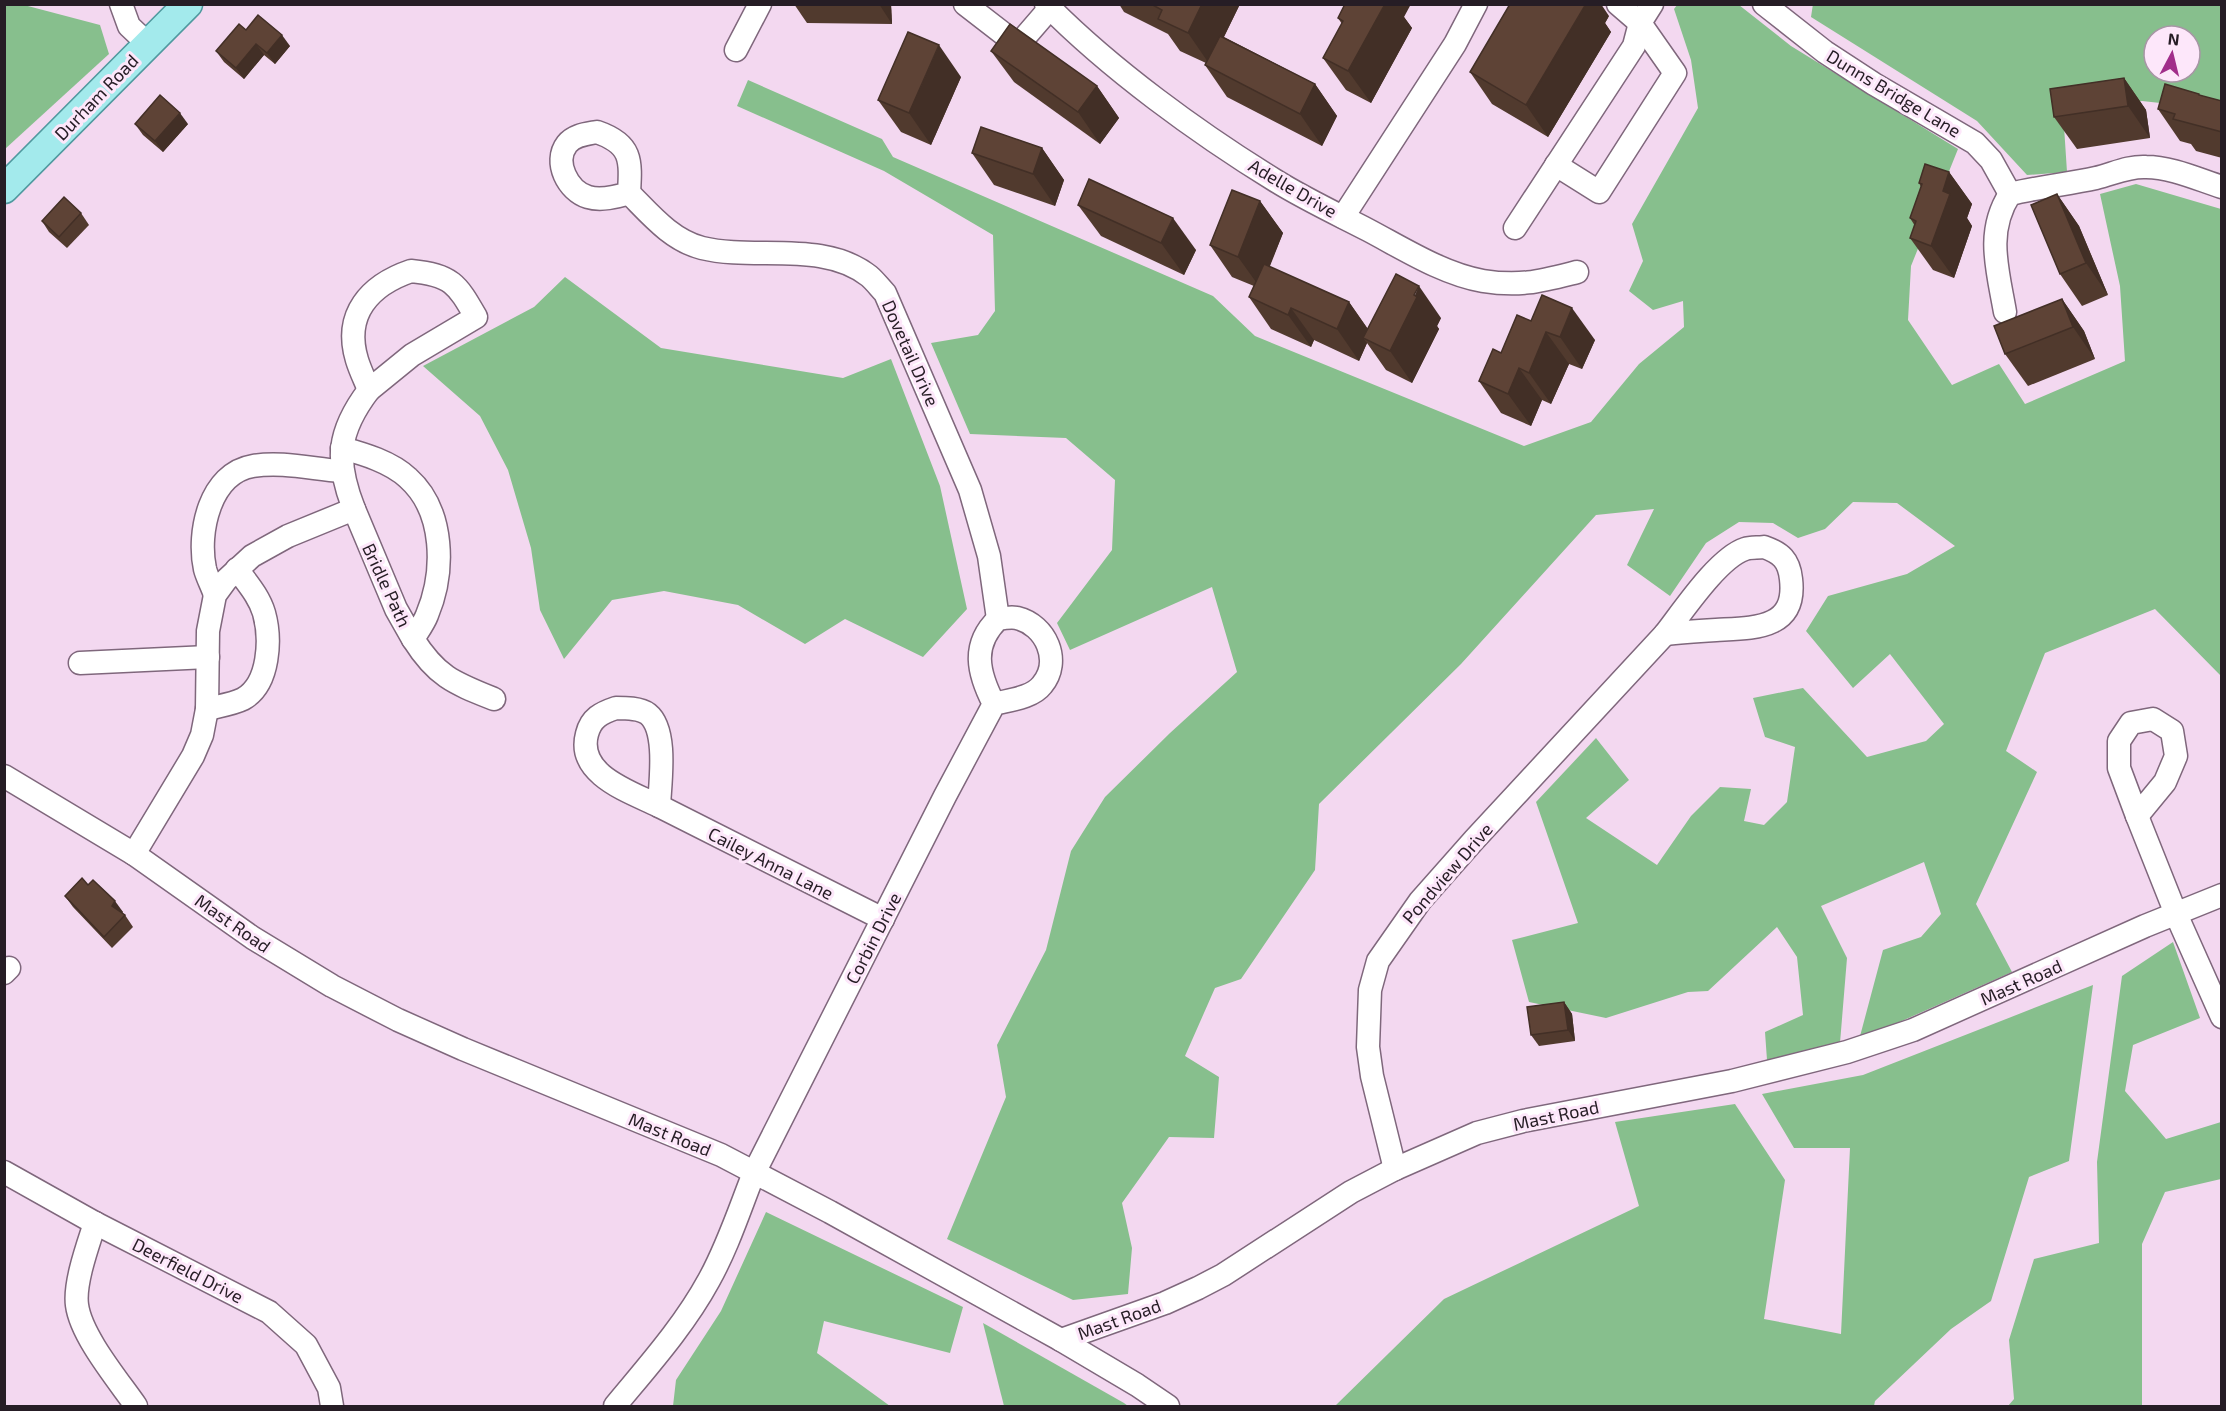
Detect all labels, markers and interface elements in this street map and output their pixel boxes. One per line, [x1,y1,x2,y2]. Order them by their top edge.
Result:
north arrow [2142,24,2202,84]
text: N [2167,28,2181,49]
street label: Dunns Bridge Lane [1823,44,1965,142]
street label: Durham Road [50,49,142,145]
street label: Adelle Drive [1245,154,1341,222]
street label: Dovetail Drive [878,296,944,410]
street label: Bridle Path [358,540,416,630]
street label: Pondview Drive [1397,818,1497,928]
street label: Cailey Anna Lane [705,822,837,904]
street label: Mast Road [191,889,275,957]
street label: Corbin Drive [841,889,905,987]
street label: Mast Road [1977,954,2065,1010]
street label: Mast Road [1511,1095,1601,1135]
street label: Mast Road [625,1107,715,1161]
street label: Deerfield Drive [129,1233,247,1307]
street label: Mast Road [1074,1294,1164,1344]

